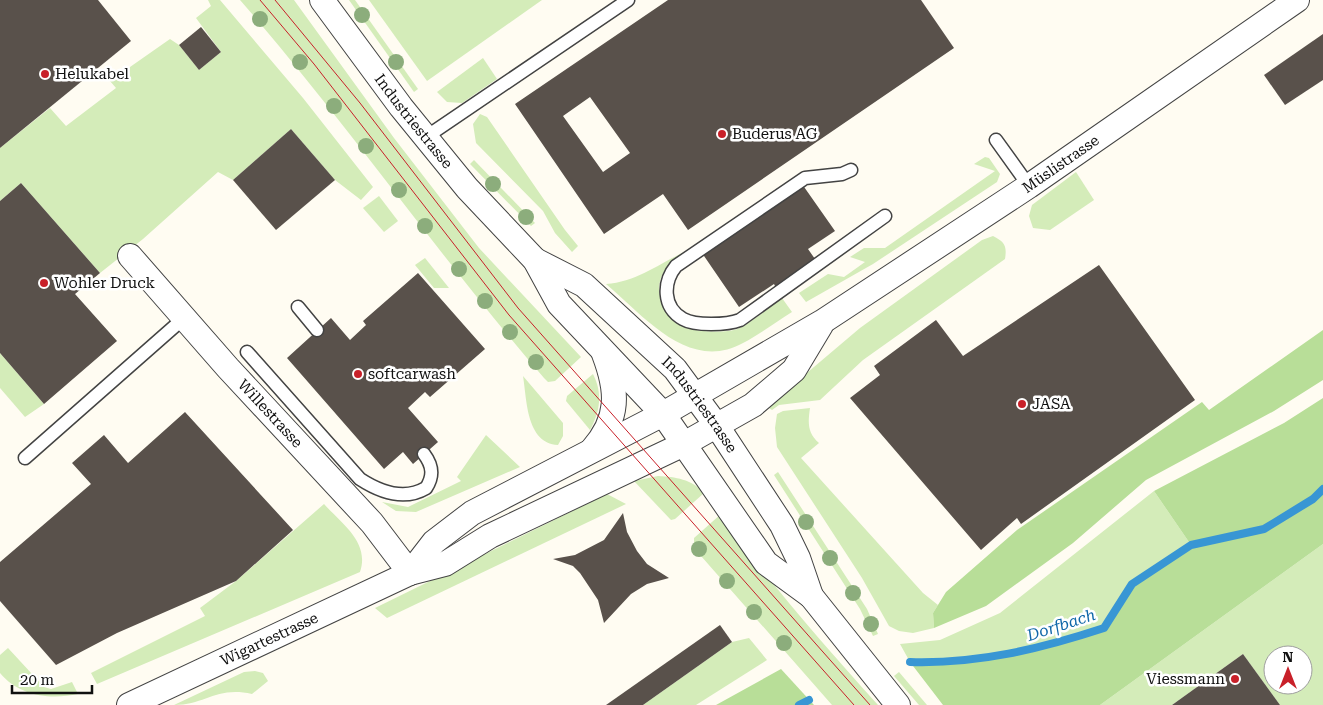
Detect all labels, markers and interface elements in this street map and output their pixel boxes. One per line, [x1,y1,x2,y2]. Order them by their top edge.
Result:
place label: Helukabel [55,65,129,83]
marker: Helukabel [39,68,51,80]
street label: Industriestrasse [371,70,456,172]
place label: Buderus AG [732,125,818,143]
marker: Buderus AG [716,128,728,140]
street label: Müslistrasse [1019,131,1103,197]
place label: Wohler Druck [54,274,156,292]
marker: Wohler Druck [38,277,50,289]
street label: Industriestrasse [658,352,741,456]
place label: softcarwash [368,365,456,383]
marker: softcarwash [352,368,364,380]
street label: Willestrasse [234,376,306,451]
place label: JASA [1032,395,1071,413]
marker: JASA [1016,398,1028,410]
water label: Dorfbach [1023,605,1098,645]
street label: Wigartestrasse [218,608,321,670]
north arrow [1263,645,1313,695]
text: N [1283,649,1294,665]
scale bar [12,662,92,694]
place label: Viessmann [1146,670,1225,688]
text: 20 m [20,671,55,689]
marker: Viessmann [1229,673,1241,685]

